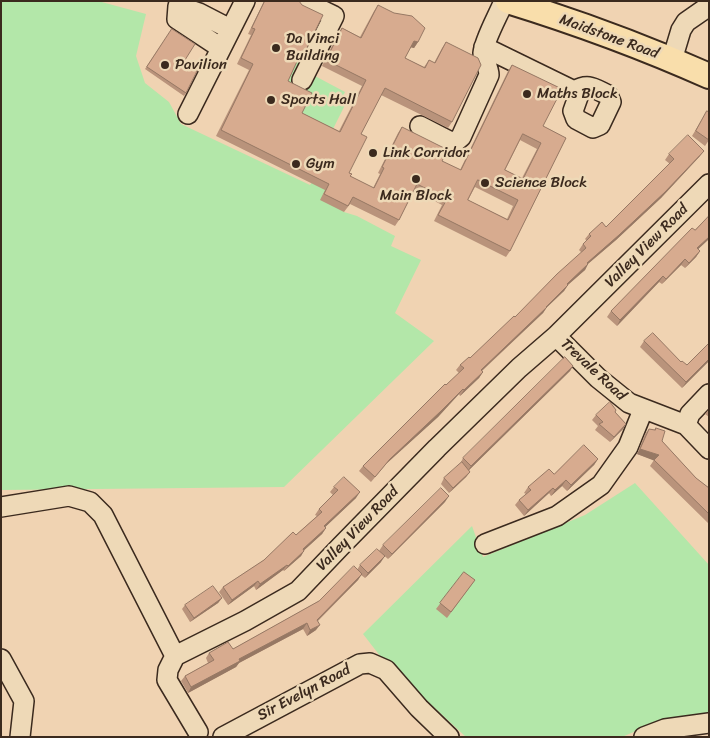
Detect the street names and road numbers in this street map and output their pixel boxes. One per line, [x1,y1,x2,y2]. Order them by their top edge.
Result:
street label: Maidstone Road [557,11,661,63]
street label: Valley View Road [602,201,692,291]
street label: Trevale Road [557,335,629,405]
street label: Valley View Road [313,483,403,575]
street label: Sir Evelyn Road [254,661,354,725]

